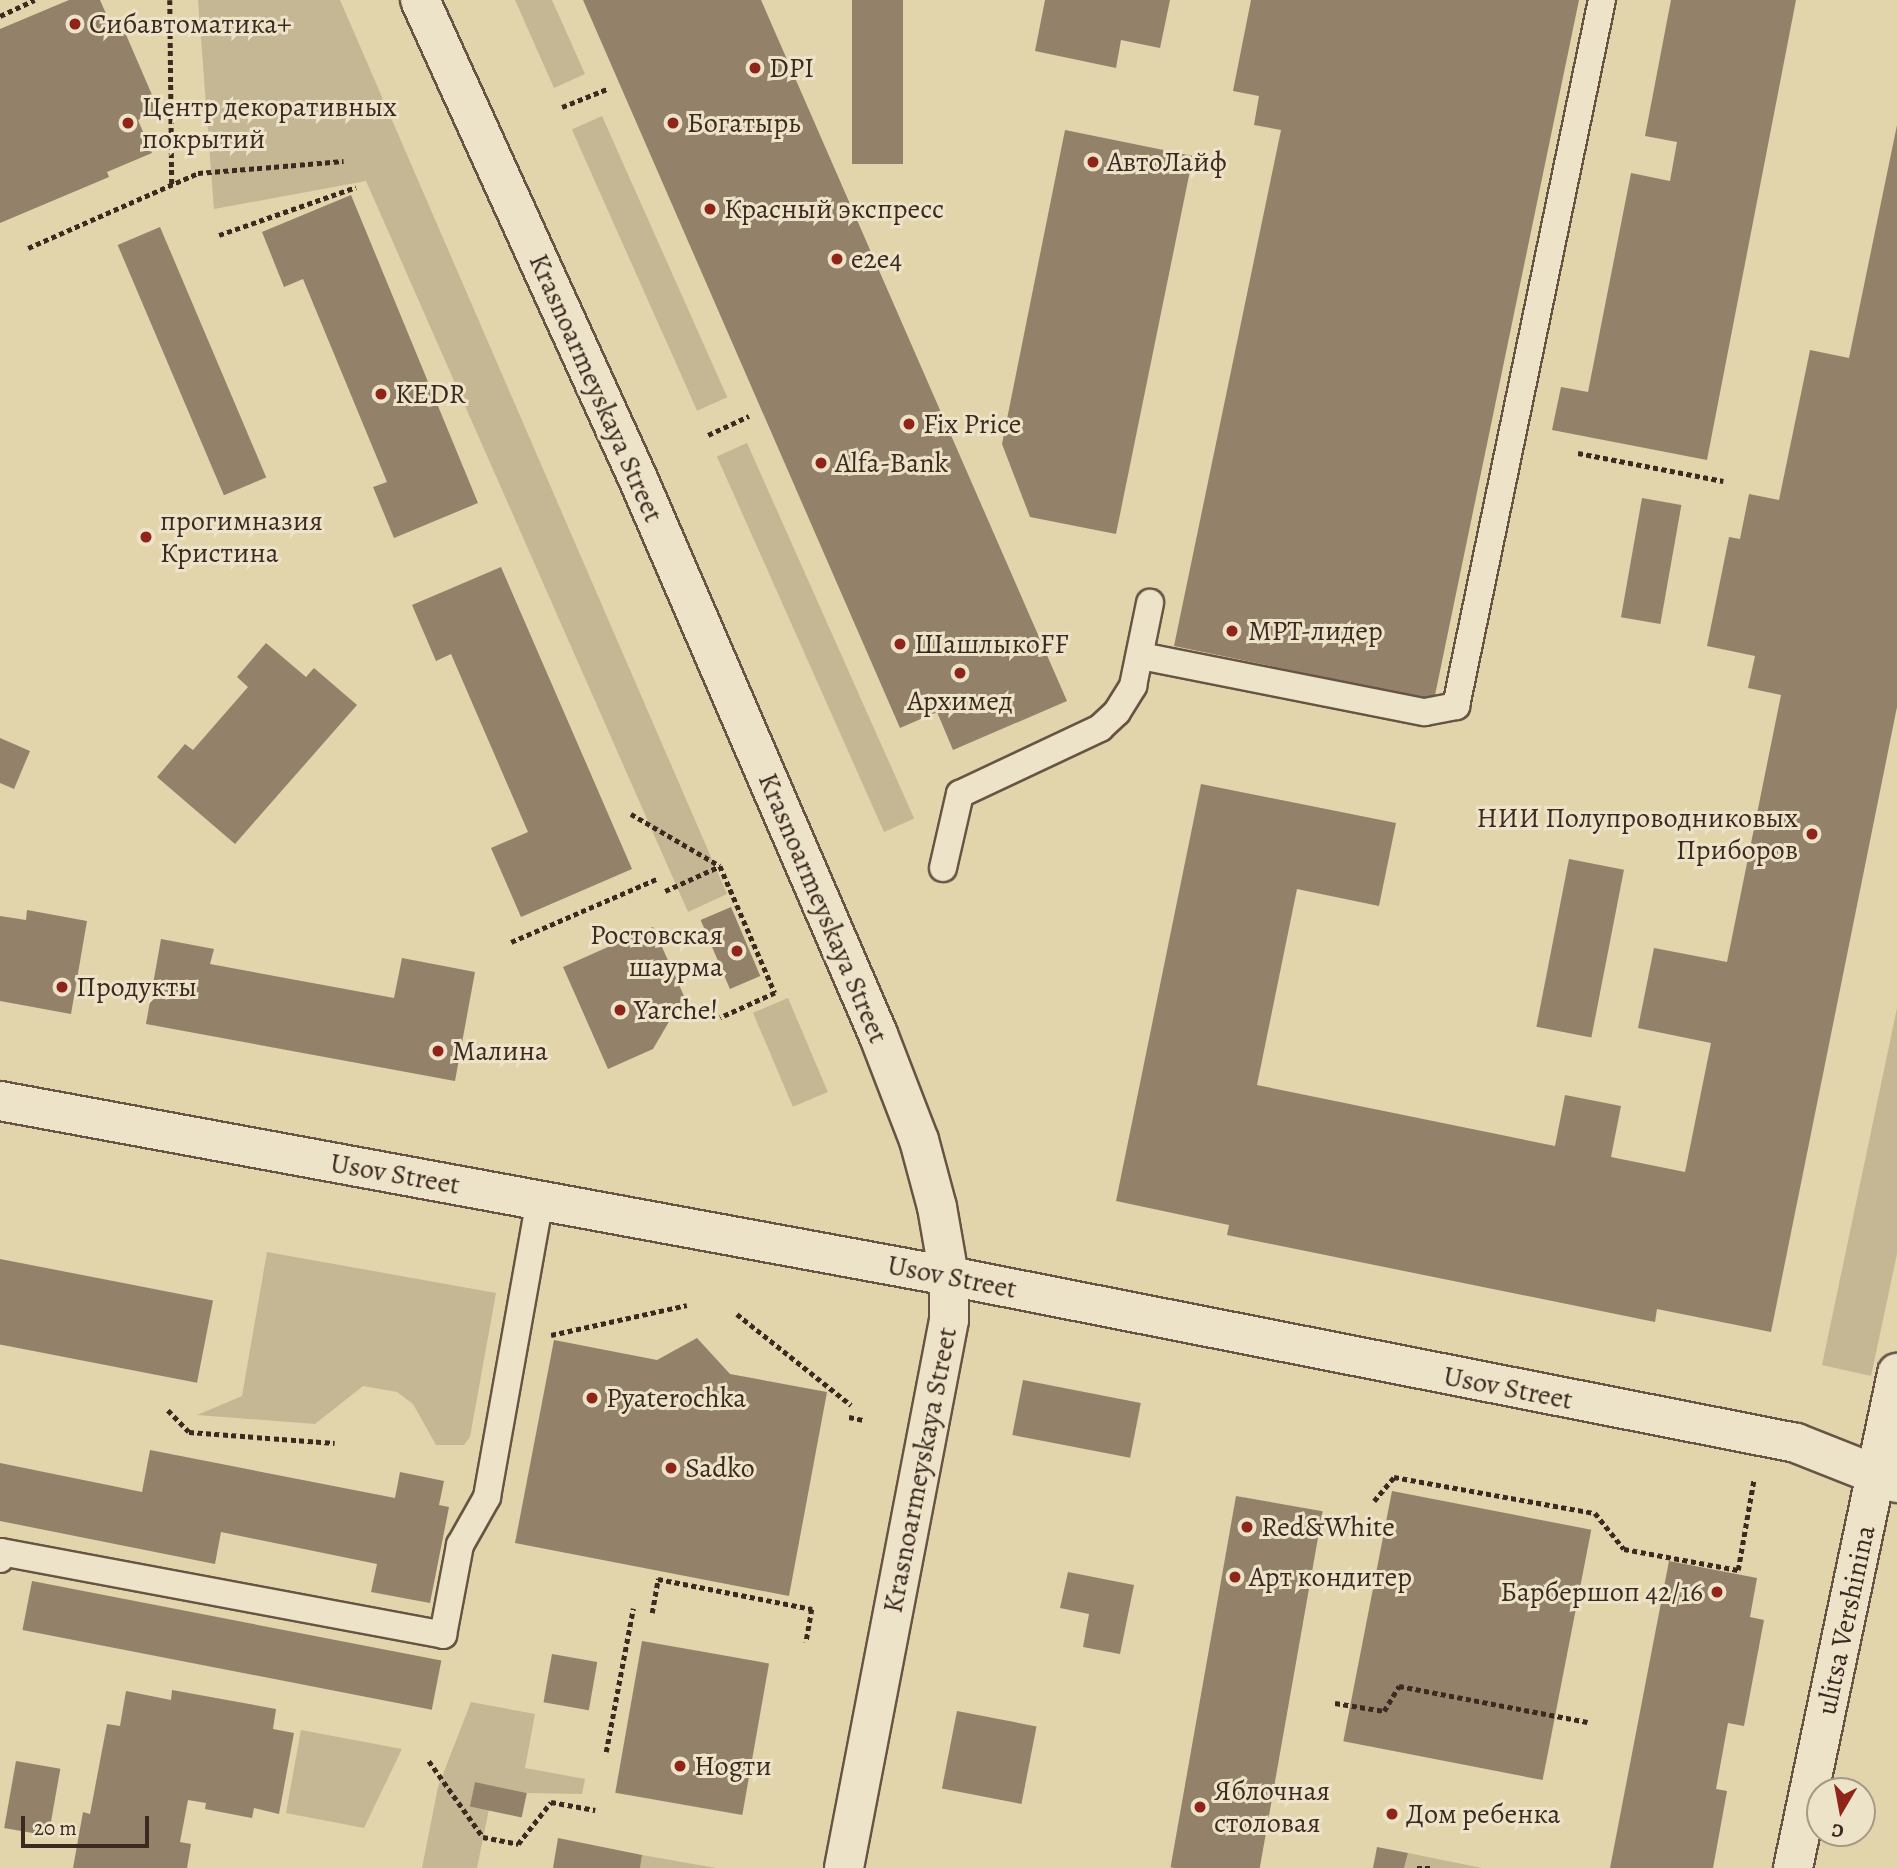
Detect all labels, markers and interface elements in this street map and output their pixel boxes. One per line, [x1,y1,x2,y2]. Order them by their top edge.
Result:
place label: Сибавтоматика+ [89,7,291,41]
marker: Сибавтоматика+ [67,16,83,32]
place label: DPI [769,51,814,85]
marker: DPI [747,60,763,76]
place label: Центр декоративных покрытий [142,90,397,156]
place label: Богатырь [687,106,801,140]
marker: Центр декоративных покрытий [120,115,136,131]
marker: Богатырь [665,115,681,131]
place label: АвтоЛайф [1107,145,1227,179]
marker: АвтоЛайф [1085,154,1101,170]
place label: Красный экспресс [724,192,944,226]
marker: Красный экспресс [702,201,718,217]
place label: e2e4 [851,242,902,276]
street label: Krasnoarmeyskaya Street [522,249,670,527]
marker: e2e4 [829,251,845,267]
place label: KEDR [395,377,466,411]
marker: KEDR [373,386,389,402]
place label: Fix Price [923,407,1021,441]
marker: Fix Price [901,416,917,432]
place label: Alfa-Bank [835,446,948,480]
marker: Alfa-Bank [813,455,829,471]
place label: прогимназия Кристина [160,504,323,570]
marker: прогимназия Кристина [138,529,154,545]
place label: МРТ-лидер [1248,614,1383,648]
marker: МРТ-лидер [1222,621,1242,641]
place label: ШашлыкоFF [914,627,1068,661]
marker: ШашлыкоFF [892,636,908,652]
marker: Архимед [952,665,968,681]
place label: Архимед [907,684,1013,718]
street label: Krasnoarmeyskaya Street [751,768,895,1048]
place label: НИИ Полупроводниковых Приборов [1477,801,1798,867]
marker: НИИ Полупроводниковых Приборов [1804,826,1820,842]
place label: Ростовская шаурма [590,918,723,984]
marker: Ростовская шаурма [729,943,745,959]
place label: Продукты [76,970,197,1004]
marker: Продукты [54,979,70,995]
place label: Yarche! [634,993,718,1027]
marker: Yarche! [612,1002,628,1018]
place label: Малина [452,1034,548,1068]
marker: Малина [430,1043,446,1059]
street label: Usov Street [328,1146,462,1202]
street label: Usov Street [885,1248,1019,1306]
street label: Krasnoarmeyskaya Street [876,1324,964,1616]
street label: Usov Street [1441,1359,1575,1417]
place label: Pyaterochka [606,1381,746,1415]
marker: Pyaterochka [584,1390,600,1406]
place label: Sadko [685,1451,755,1485]
marker: Sadko [663,1460,679,1476]
place label: Red&White [1261,1510,1395,1544]
marker: Red&White [1239,1519,1255,1535]
street label: ulitsa Vershinina [1810,1522,1882,1718]
place label: Арт кондитер [1249,1560,1412,1594]
marker: Арт кондитер [1227,1569,1243,1585]
place label: Барбершоп 42/16 [1500,1575,1703,1609]
marker: Барбершоп 42/16 [1709,1584,1725,1600]
place label: Ноgти [694,1749,772,1783]
marker: Ноgти [672,1758,688,1774]
place label: Яблочная столовая [1214,1774,1330,1840]
north arrow [1806,1777,1876,1847]
place label: Дом ребенка [1406,1797,1561,1831]
marker: Яблочная столовая [1192,1799,1208,1815]
scale bar [24,1801,152,1845]
marker: Дом ребенка [1384,1806,1400,1822]
text: 20 m [34,1814,77,1842]
text: С [1830,1817,1846,1845]

